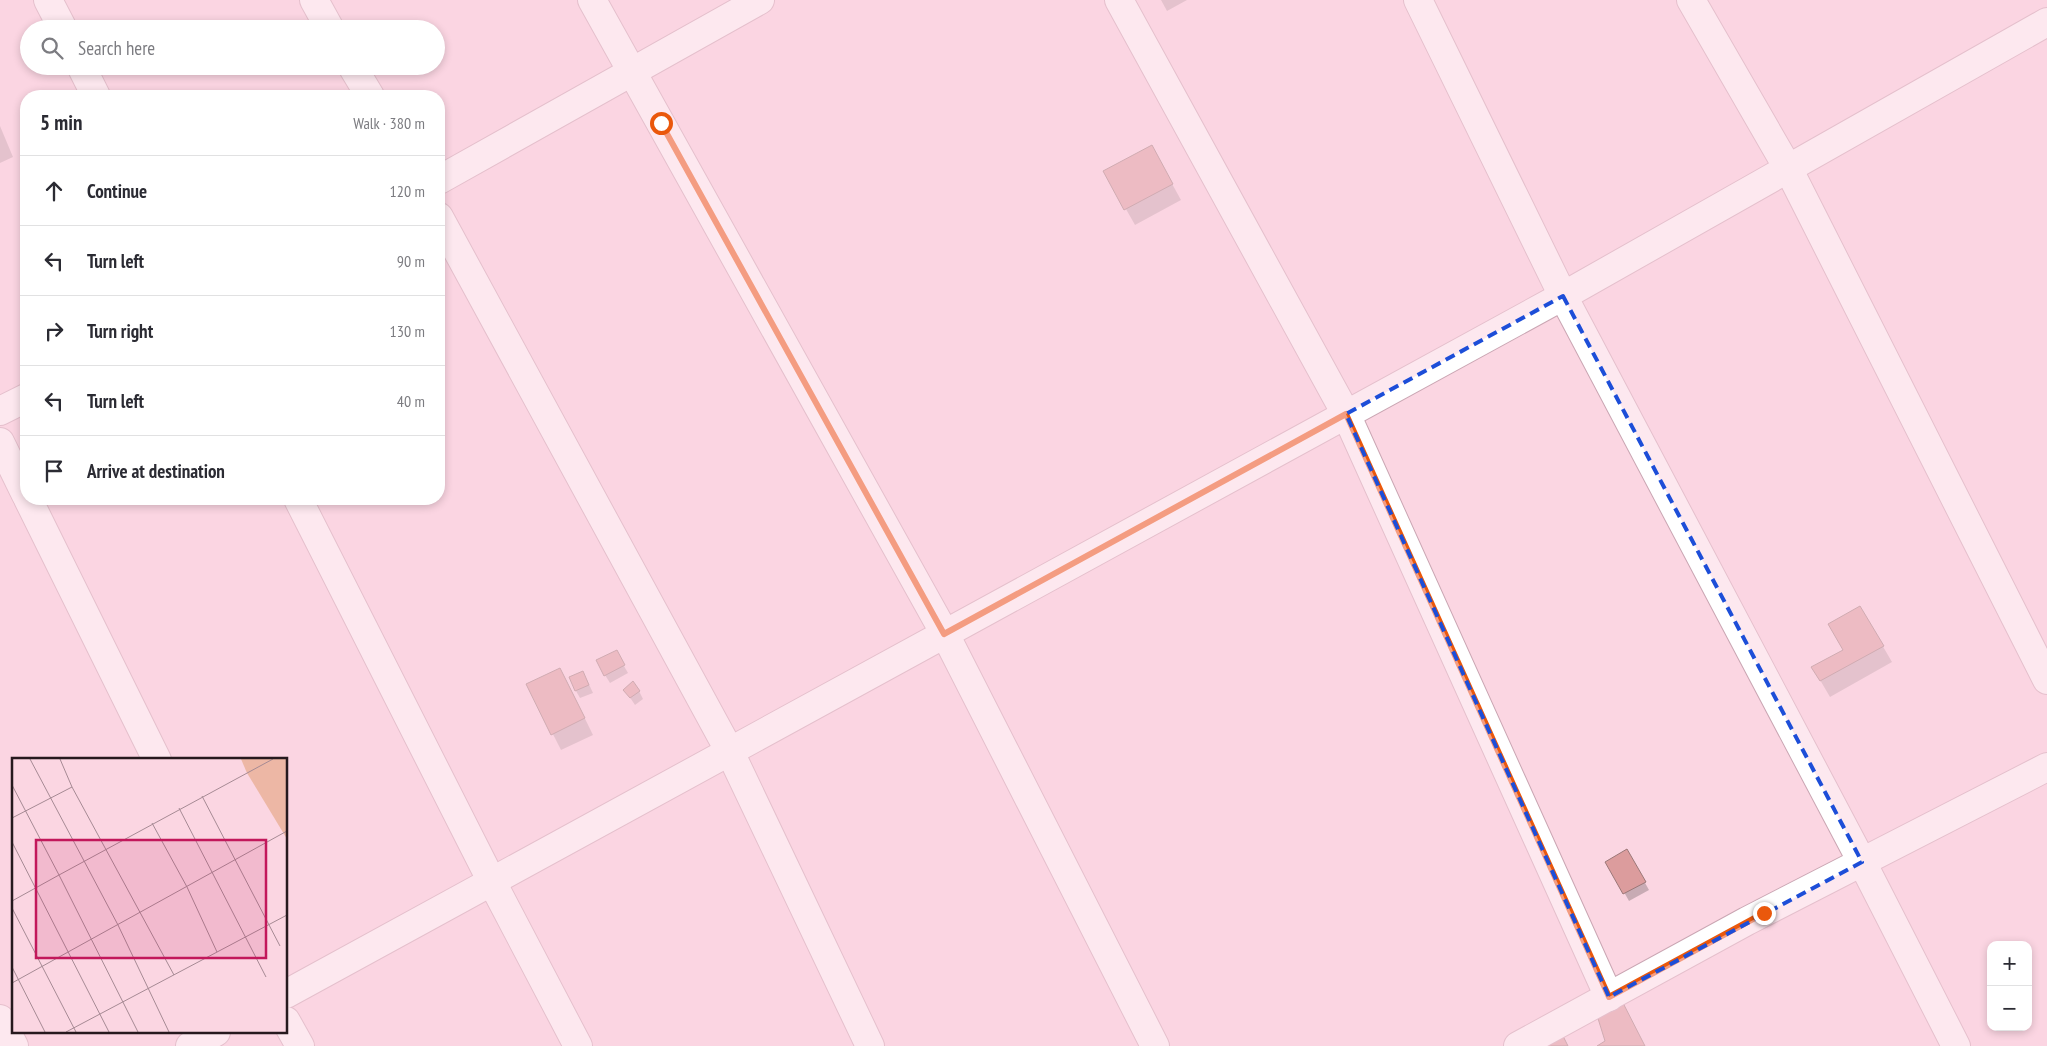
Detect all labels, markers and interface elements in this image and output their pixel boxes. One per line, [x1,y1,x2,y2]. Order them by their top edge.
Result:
search box [20,20,445,75]
icon: search [38,34,66,62]
text: Search here [78,36,155,60]
text: 5 min [40,109,82,136]
route start [650,112,673,135]
text: Walk · 380 m [353,113,425,133]
icon: ahead [40,177,68,205]
text: Continue [87,179,147,203]
text: 120 m [390,181,425,201]
icon: left [40,247,68,275]
text: Turn left [87,249,144,273]
text: 90 m [397,251,425,271]
icon: right [40,317,68,345]
text: Turn right [87,319,153,343]
text: 130 m [390,321,425,341]
icon: left [40,387,68,415]
text: Turn left [87,389,144,413]
text: 40 m [397,391,425,411]
icon: arrive [40,457,68,485]
text: Arrive at destination [87,459,225,483]
inset map [12,758,288,1034]
route end [1753,902,1776,925]
map controls [1987,941,2032,1031]
button: + [1987,941,2032,986]
button: − [1987,986,2032,1031]

